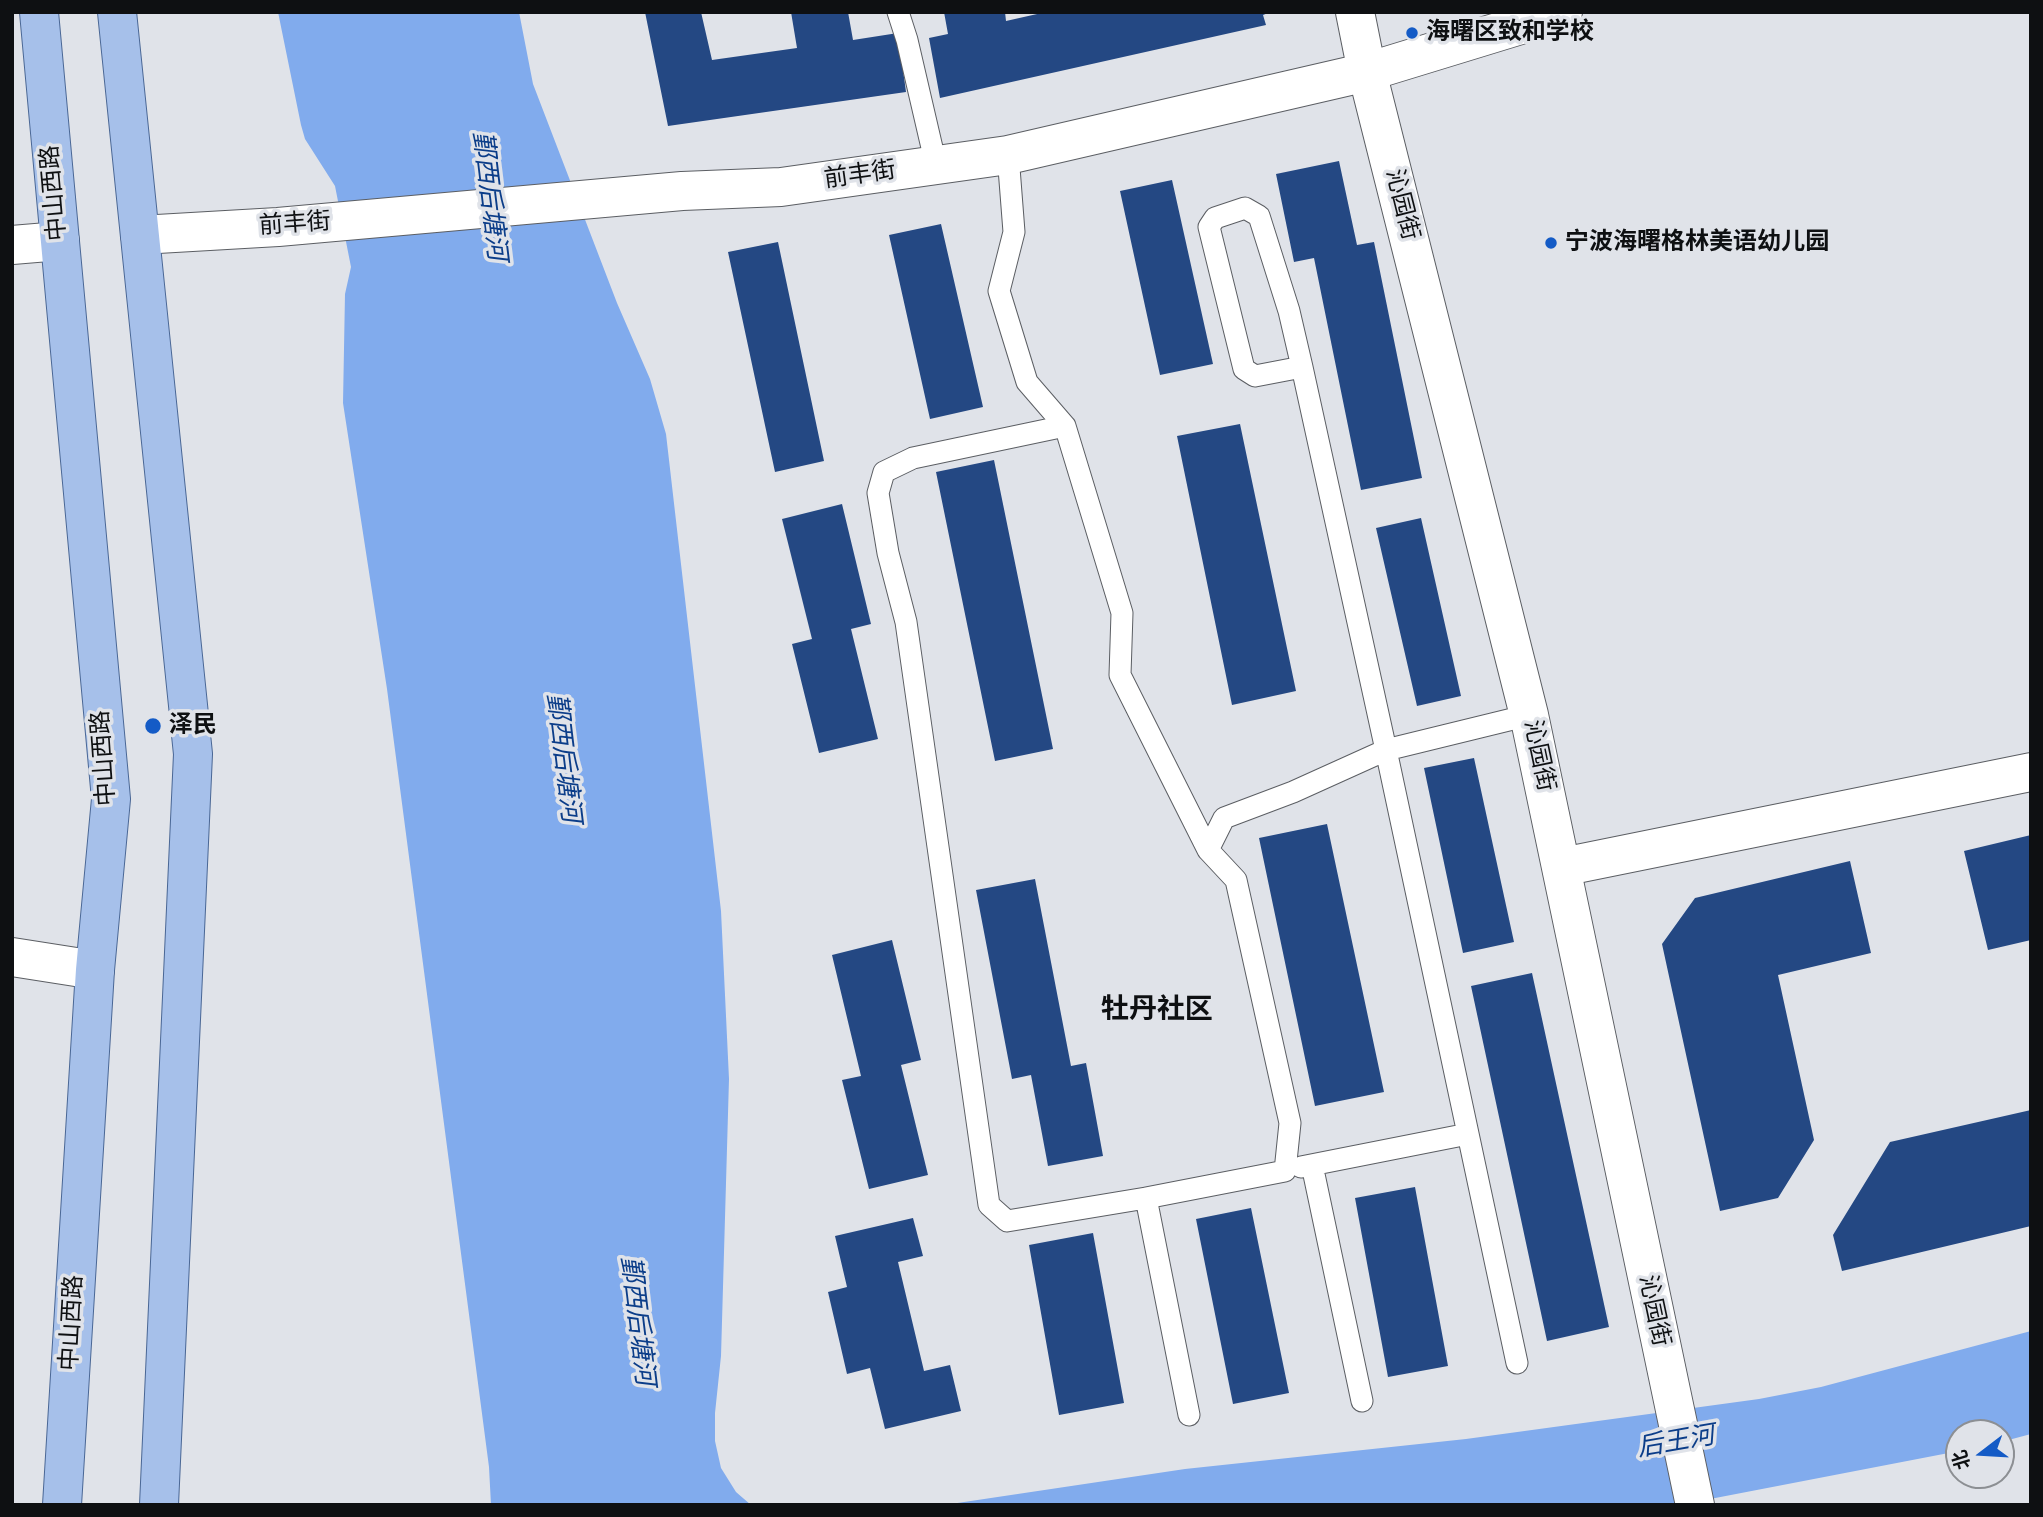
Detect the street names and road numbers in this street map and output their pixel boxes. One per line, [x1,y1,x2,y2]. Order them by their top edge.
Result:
street label: 中山西路 [36,144,74,242]
street label: 前丰街 [822,157,898,195]
street label: 沁园街 [1378,167,1424,243]
street label: 前丰街 [258,208,332,242]
street label: 中山西路 [87,709,123,807]
street label: 沁园街 [1516,718,1560,794]
street label: 沁园街 [1631,1273,1675,1349]
street label: 中山西路 [56,1274,90,1372]

